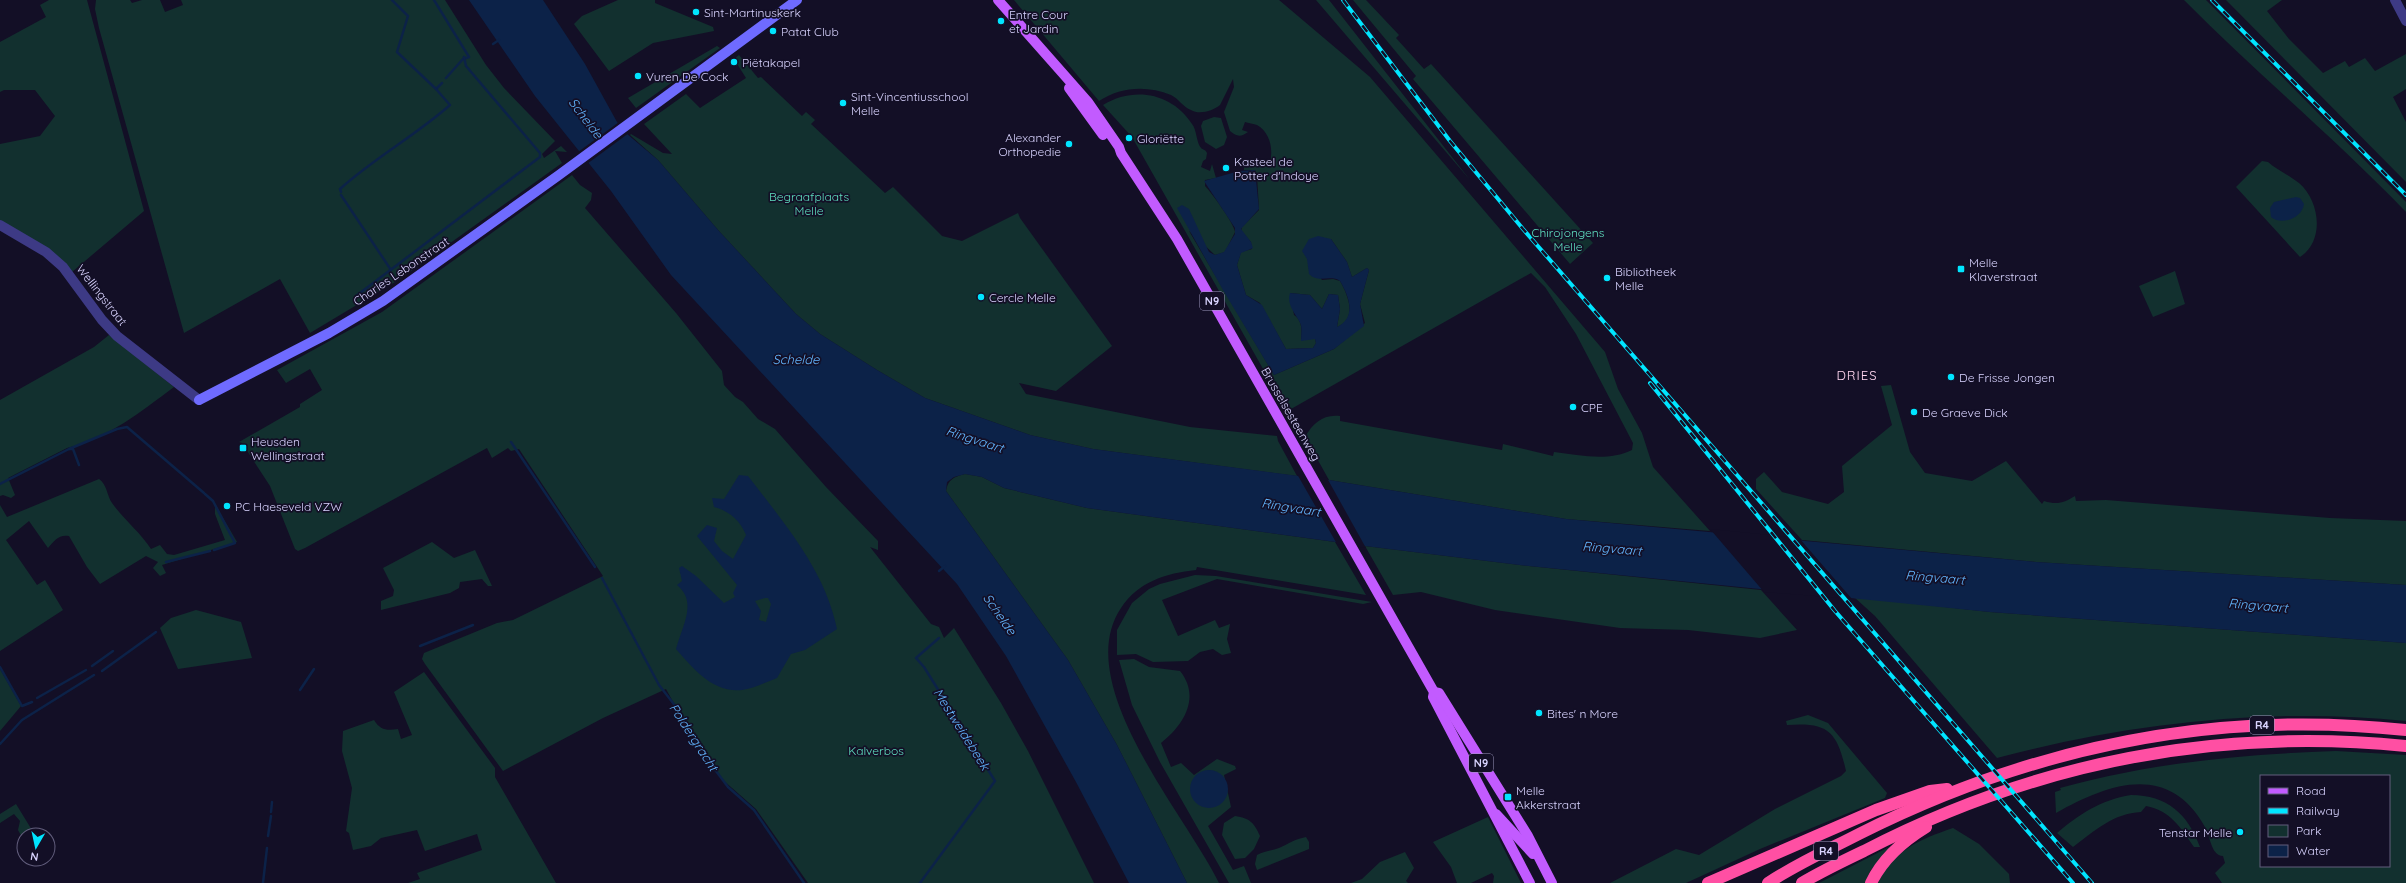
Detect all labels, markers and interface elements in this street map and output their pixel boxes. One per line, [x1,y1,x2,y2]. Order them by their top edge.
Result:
place label: Sint-Martinuskerk [704,5,801,20]
marker: Sint-Martinuskerk [691,7,701,17]
place label: Entre Cour et Jardin [1009,7,1068,36]
marker: Entre Cour et Jardin [996,16,1006,26]
place label: Patat Club [781,24,839,39]
marker: Patat Club [768,26,778,36]
place label: Piëtakapel [742,55,800,70]
marker: Piëtakapel [729,57,739,67]
place label: Vuren De Cock [646,69,729,84]
marker: Vuren De Cock [633,71,643,81]
place label: Sint-Vincentiusschool Melle [851,89,968,118]
water label: Schelde [566,94,607,142]
marker: Sint-Vincentiusschool Melle [838,98,848,108]
place label: Alexander Orthopedie [998,130,1061,159]
place label: Gloriëtte [1137,131,1184,146]
marker: Gloriëtte [1124,133,1134,143]
marker: Alexander Orthopedie [1064,139,1074,149]
place label: Kasteel de Potter d'Indoye [1234,154,1319,183]
marker: Kasteel de Potter d'Indoye [1221,163,1231,173]
park label: Begraafplaats Melle [769,189,849,218]
park label: Chirojongens Melle [1532,225,1605,254]
street label: Charles Lebonstraat [350,233,452,309]
place label: Melle Klaverstraat [1969,255,2038,284]
street label: Wellingstraat [73,261,131,329]
place label: Bibliotheek Melle [1615,264,1676,293]
marker: Melle Klaverstraat [1956,264,1966,274]
marker: Bibliotheek Melle [1602,273,1612,283]
place label: Cercle Melle [989,290,1056,305]
marker: Cercle Melle [976,292,986,302]
road number: N9 [1200,292,1224,310]
water label: Schelde [773,351,820,367]
street label: Brusselsesteenweg [1258,364,1324,464]
district label: DRIES [1837,367,1878,383]
place label: De Frisse Jongen [1959,370,2055,385]
marker: De Frisse Jongen [1946,372,1956,382]
place label: CPE [1581,400,1603,415]
marker: CPE [1568,402,1578,412]
place label: De Graeve Dick [1922,405,2008,420]
marker: De Graeve Dick [1909,407,1919,417]
water label: Ringvaart [944,422,1007,456]
place label: Heusden Wellingstraat [251,434,325,463]
marker: Heusden Wellingstraat [238,443,248,453]
water label: Ringvaart [1260,494,1323,520]
place label: PC Haeseveld VZW [235,499,342,514]
marker: PC Haeseveld VZW [222,501,232,511]
water label: Ringvaart [1582,537,1644,559]
water label: Ringvaart [1905,566,1967,588]
water label: Schelde [980,590,1020,638]
water label: Ringvaart [2228,594,2290,616]
water label: Mestweidebeek [930,685,994,774]
water label: Poldergracht [666,700,723,775]
place label: Bites' n More [1547,706,1618,721]
marker: Bites' n More [1534,708,1544,718]
road number: R4 [2250,716,2274,734]
park label: Kalverbos [848,743,904,758]
road number: N9 [1469,754,1493,772]
legend [2260,775,2390,867]
place label: Melle Akkerstraat [1516,783,1581,812]
text: Road [2296,783,2326,798]
marker: Melle Akkerstraat [1503,792,1513,802]
text: Railway [2296,803,2340,818]
text: Park [2296,823,2321,838]
place label: Tenstar Melle [2159,825,2232,840]
north arrow [16,827,56,867]
marker: Tenstar Melle [2235,827,2245,837]
road number: R4 [1814,842,1838,860]
text: Water [2296,843,2331,858]
text: N [29,849,40,864]

